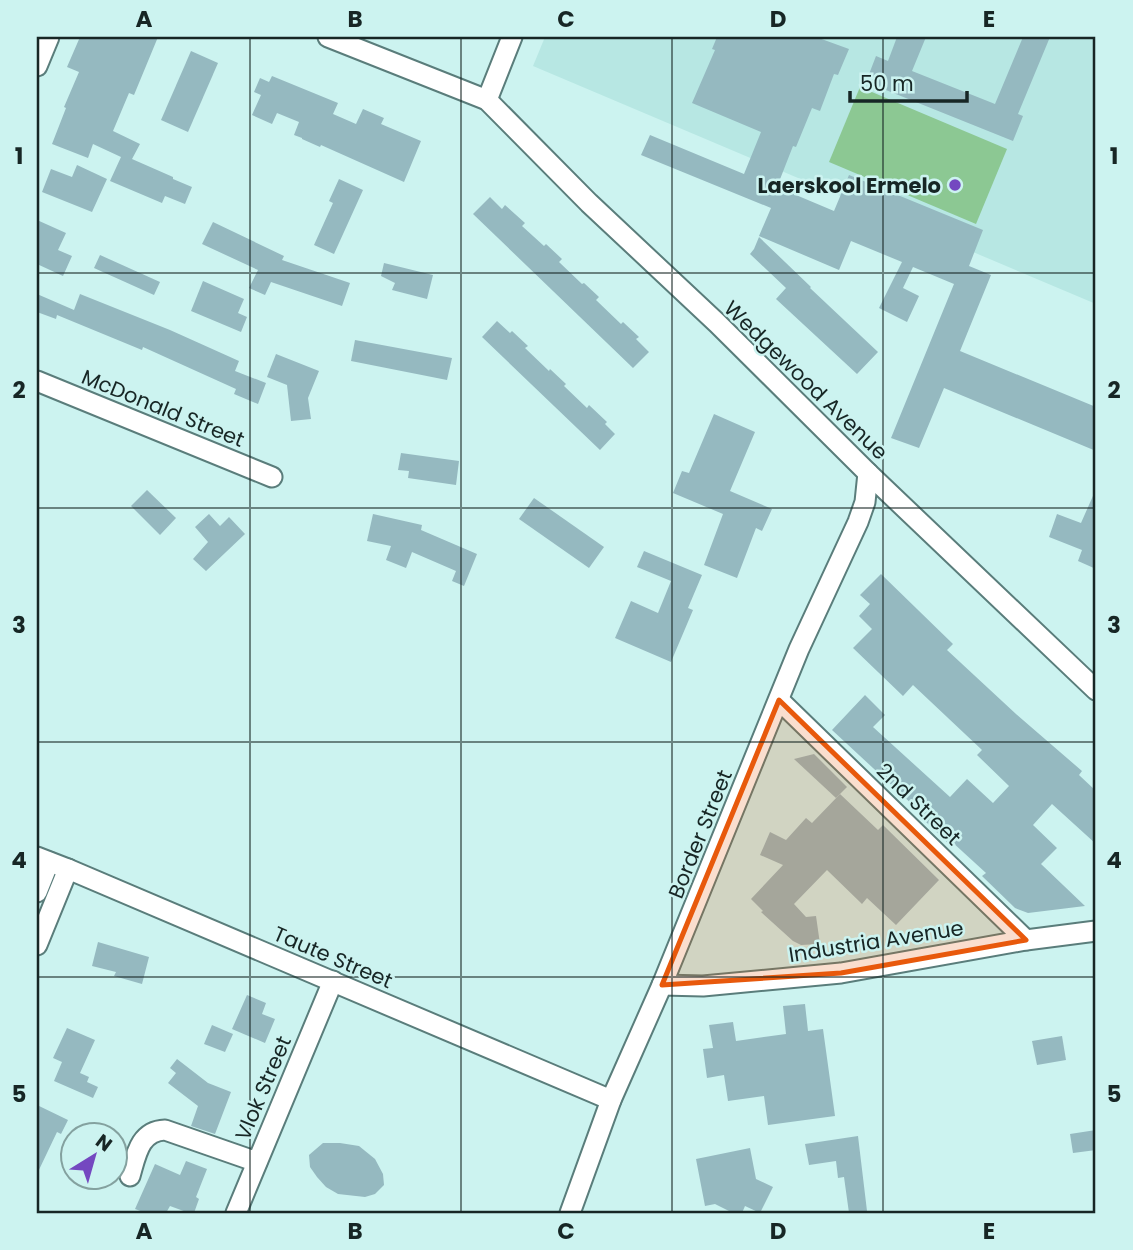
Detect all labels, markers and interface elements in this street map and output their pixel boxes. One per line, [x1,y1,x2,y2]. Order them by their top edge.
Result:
text: A [136,3,153,35]
text: B [347,3,363,35]
text: C [557,3,575,35]
text: D [770,3,786,35]
text: E [983,3,995,35]
scale bar [850,60,967,104]
text: 50 m [860,69,914,98]
text: 1 [15,140,23,172]
text: 1 [1110,140,1118,172]
place label: Laerskool Ermelo [758,171,941,200]
marker: Laerskool Ermelo [947,177,963,193]
street label: Wedgewood Avenue [718,294,894,466]
street label: McDonald Street [77,362,249,454]
text: 2 [12,374,26,406]
text: 2 [1107,374,1121,406]
text: 3 [12,609,26,641]
text: 3 [1107,609,1121,641]
street label: 2nd Street [871,756,967,852]
street label: Border Street [661,765,739,903]
text: 4 [11,844,27,876]
text: 4 [1106,844,1122,876]
street label: Industria Avenue [787,913,965,969]
street label: Taute Street [269,919,397,995]
street label: Vlok Street [228,1031,298,1145]
text: 5 [12,1078,26,1110]
text: 5 [1107,1078,1121,1110]
north arrow [60,1120,130,1190]
text: N [90,1128,118,1158]
text: A [136,1215,153,1247]
text: B [347,1215,363,1247]
text: C [557,1215,575,1247]
text: D [770,1215,786,1247]
text: E [983,1215,995,1247]

